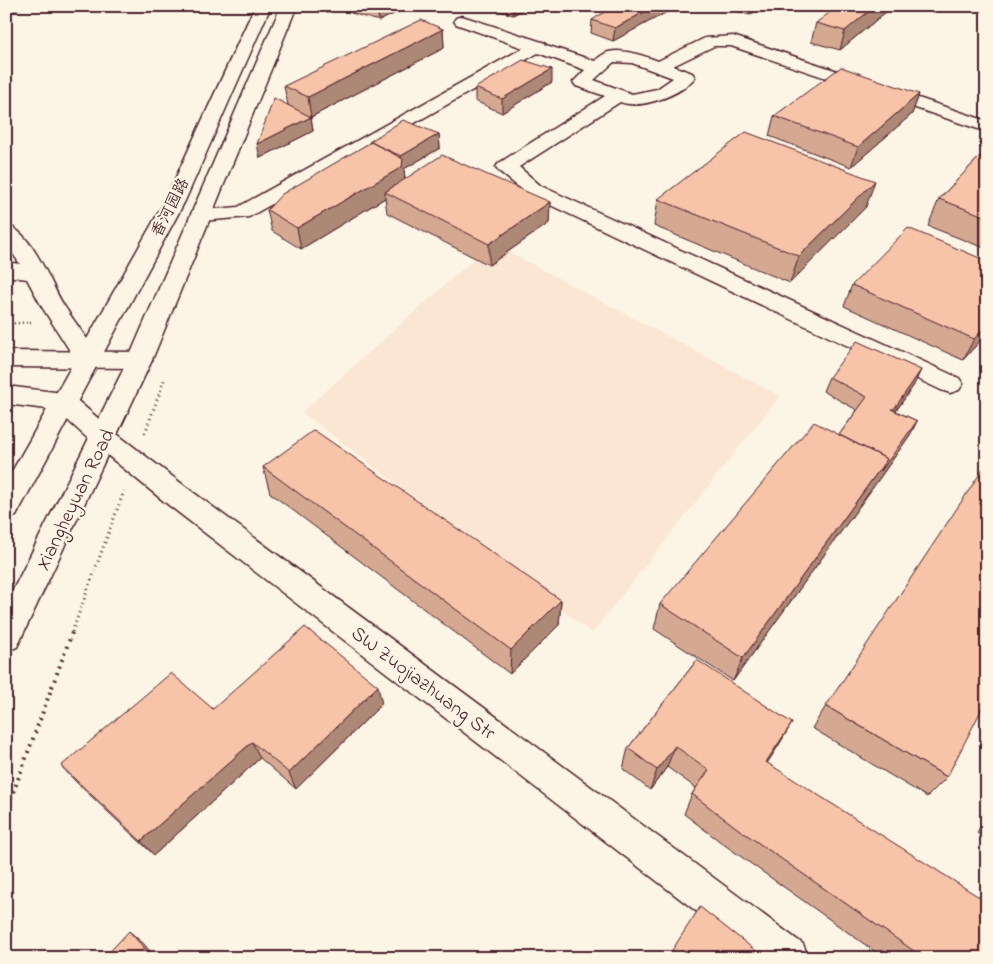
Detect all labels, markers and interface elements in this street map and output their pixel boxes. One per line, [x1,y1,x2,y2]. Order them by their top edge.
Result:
street label: 香河园路 [146,174,196,242]
street label: Xiangheyuan Road [29,424,124,576]
street label: SW Zuojiazhuang Str [344,620,501,749]

